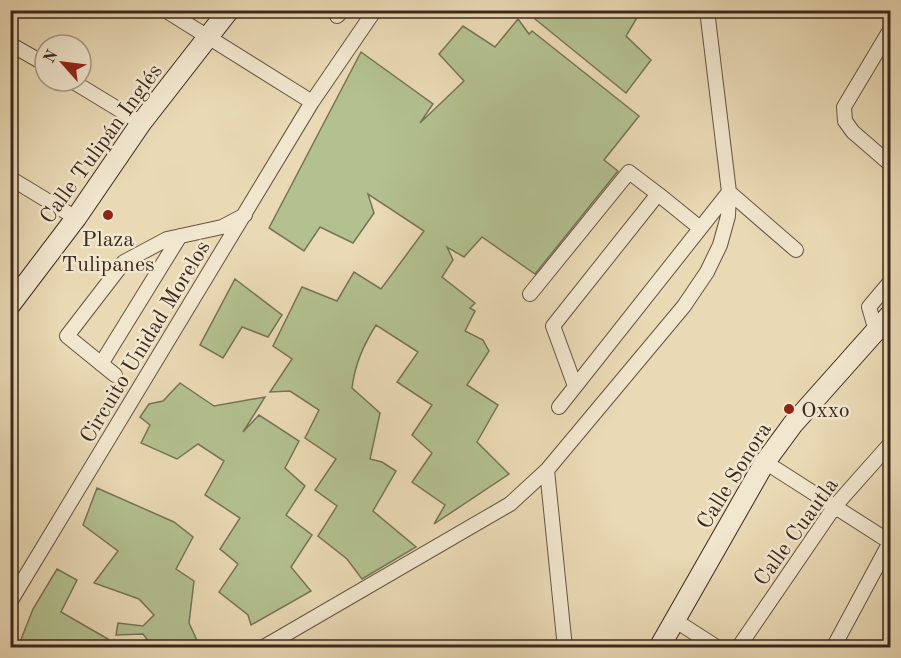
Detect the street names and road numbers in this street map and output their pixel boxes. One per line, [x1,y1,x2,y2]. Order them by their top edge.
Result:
street label: Calle Tulipán Inglés [36,60,167,228]
street label: Circuito Unidad Morelos [77,237,215,447]
street label: Calle Sonora [693,419,776,533]
street label: Calle Cuautla [750,474,843,590]

